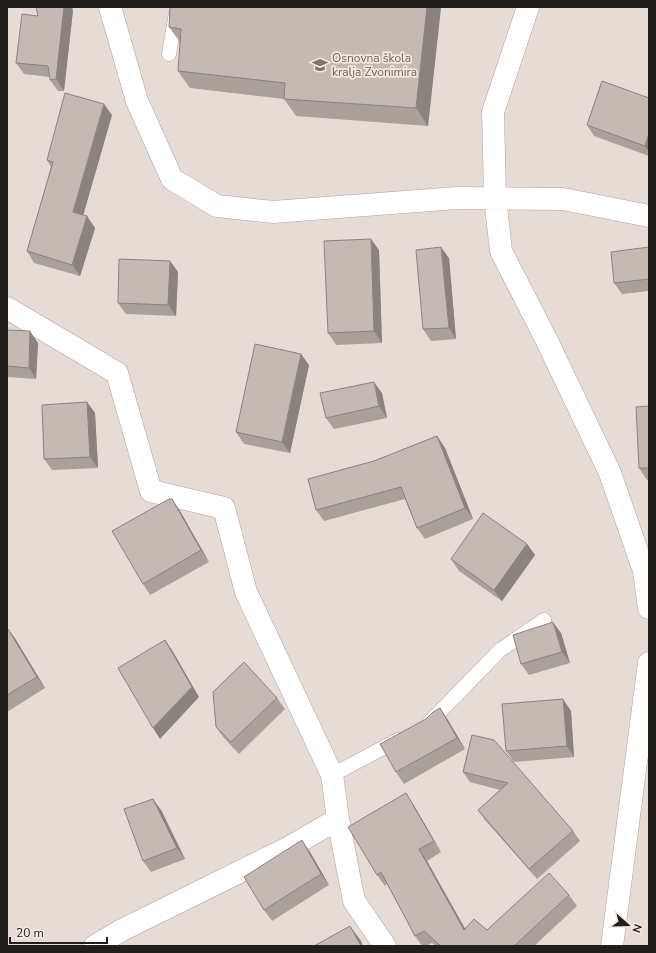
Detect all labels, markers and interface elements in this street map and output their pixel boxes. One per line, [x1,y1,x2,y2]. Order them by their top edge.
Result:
place label: Osnovna škola kralja Zvonimira [332,50,417,80]
school or university icon: Osnovna škola kralja Zvonimira [311,56,329,74]
north arrow [608,905,648,945]
scale bar [10,919,107,945]
text: N [628,922,645,935]
text: 20 m [16,925,44,941]

